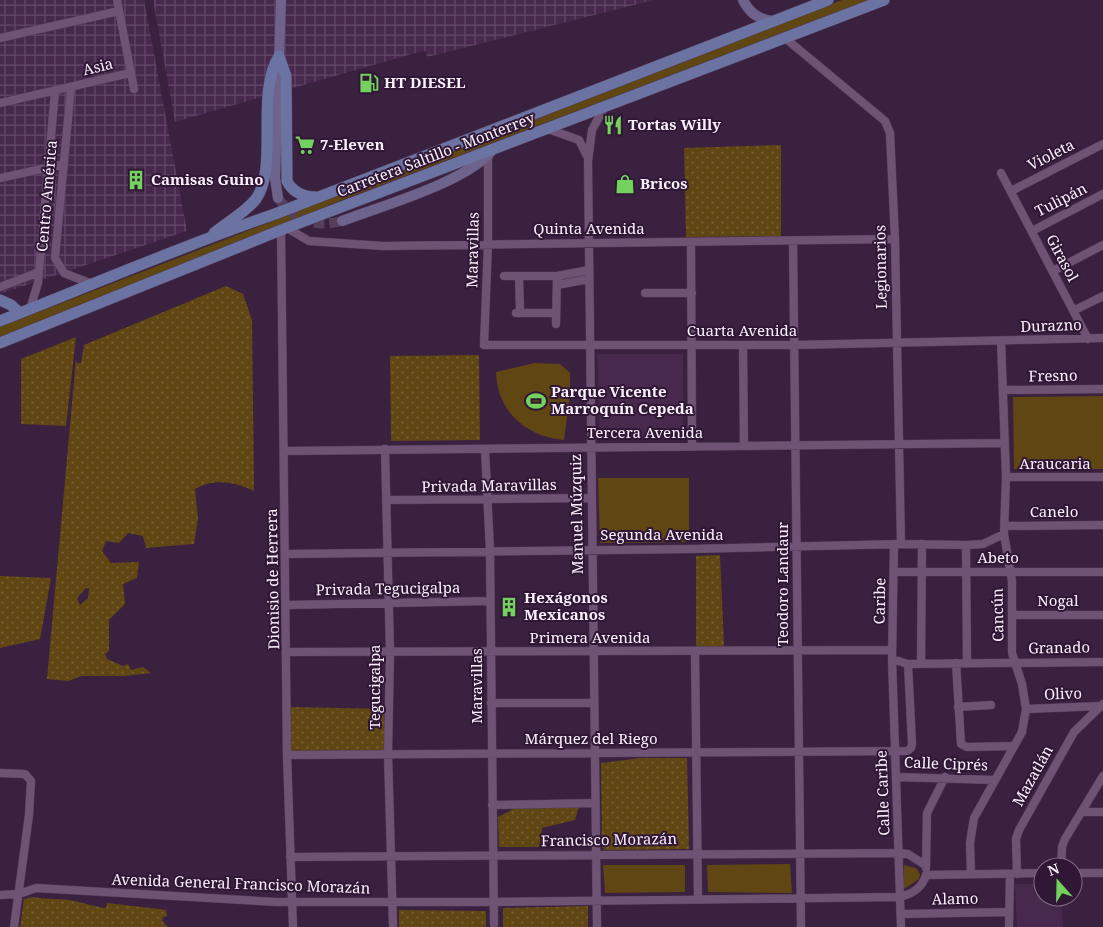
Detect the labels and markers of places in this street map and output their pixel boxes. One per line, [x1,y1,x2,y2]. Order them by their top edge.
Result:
fuel station icon: HT DIESEL [358,72,380,94]
place label: HT DIESEL [384,72,466,92]
restaurant icon: Tortas Willy [602,114,624,136]
place label: Tortas Willy [628,114,721,134]
supermarket icon: 7-Eleven [294,134,316,156]
place label: 7-Eleven [320,134,384,154]
building icon: Camisas Guino [125,169,147,191]
place label: Camisas Guino [151,169,264,189]
shop icon: Bricos [614,173,636,195]
place label: Bricos [640,173,688,193]
place label: Parque Vicente Marroquín Cepeda [551,381,694,418]
sports icon: Parque Vicente Marroquín Cepeda [525,390,547,412]
place label: Hexágonos Mexicanos [524,587,608,624]
building icon: Hexágonos Mexicanos [498,596,520,618]

